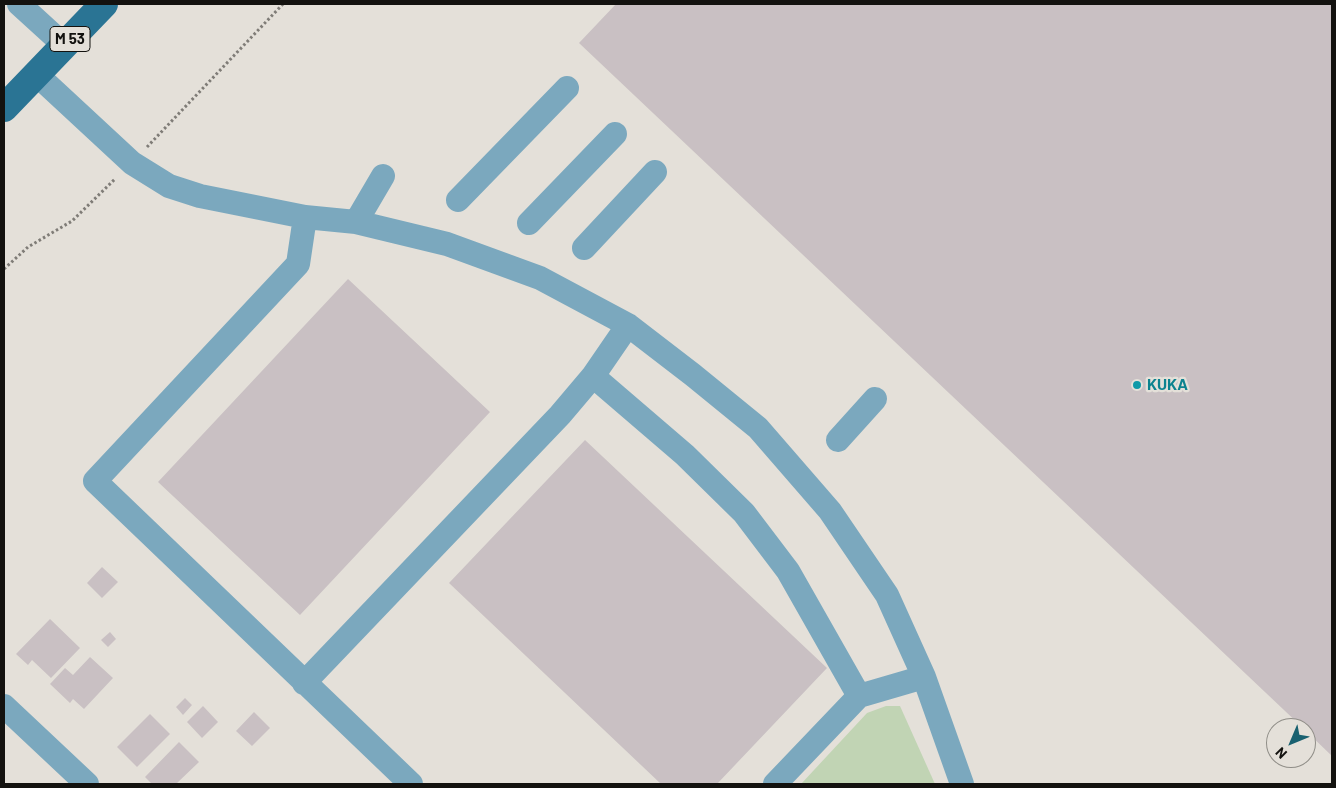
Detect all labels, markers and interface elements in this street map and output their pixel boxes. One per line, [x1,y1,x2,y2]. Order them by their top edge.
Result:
road number: M 53 [50,26,90,52]
place label: KUKA [1147,375,1188,395]
marker: KUKA [1131,379,1143,391]
north arrow [1266,718,1316,768]
text: N [1271,744,1290,763]

